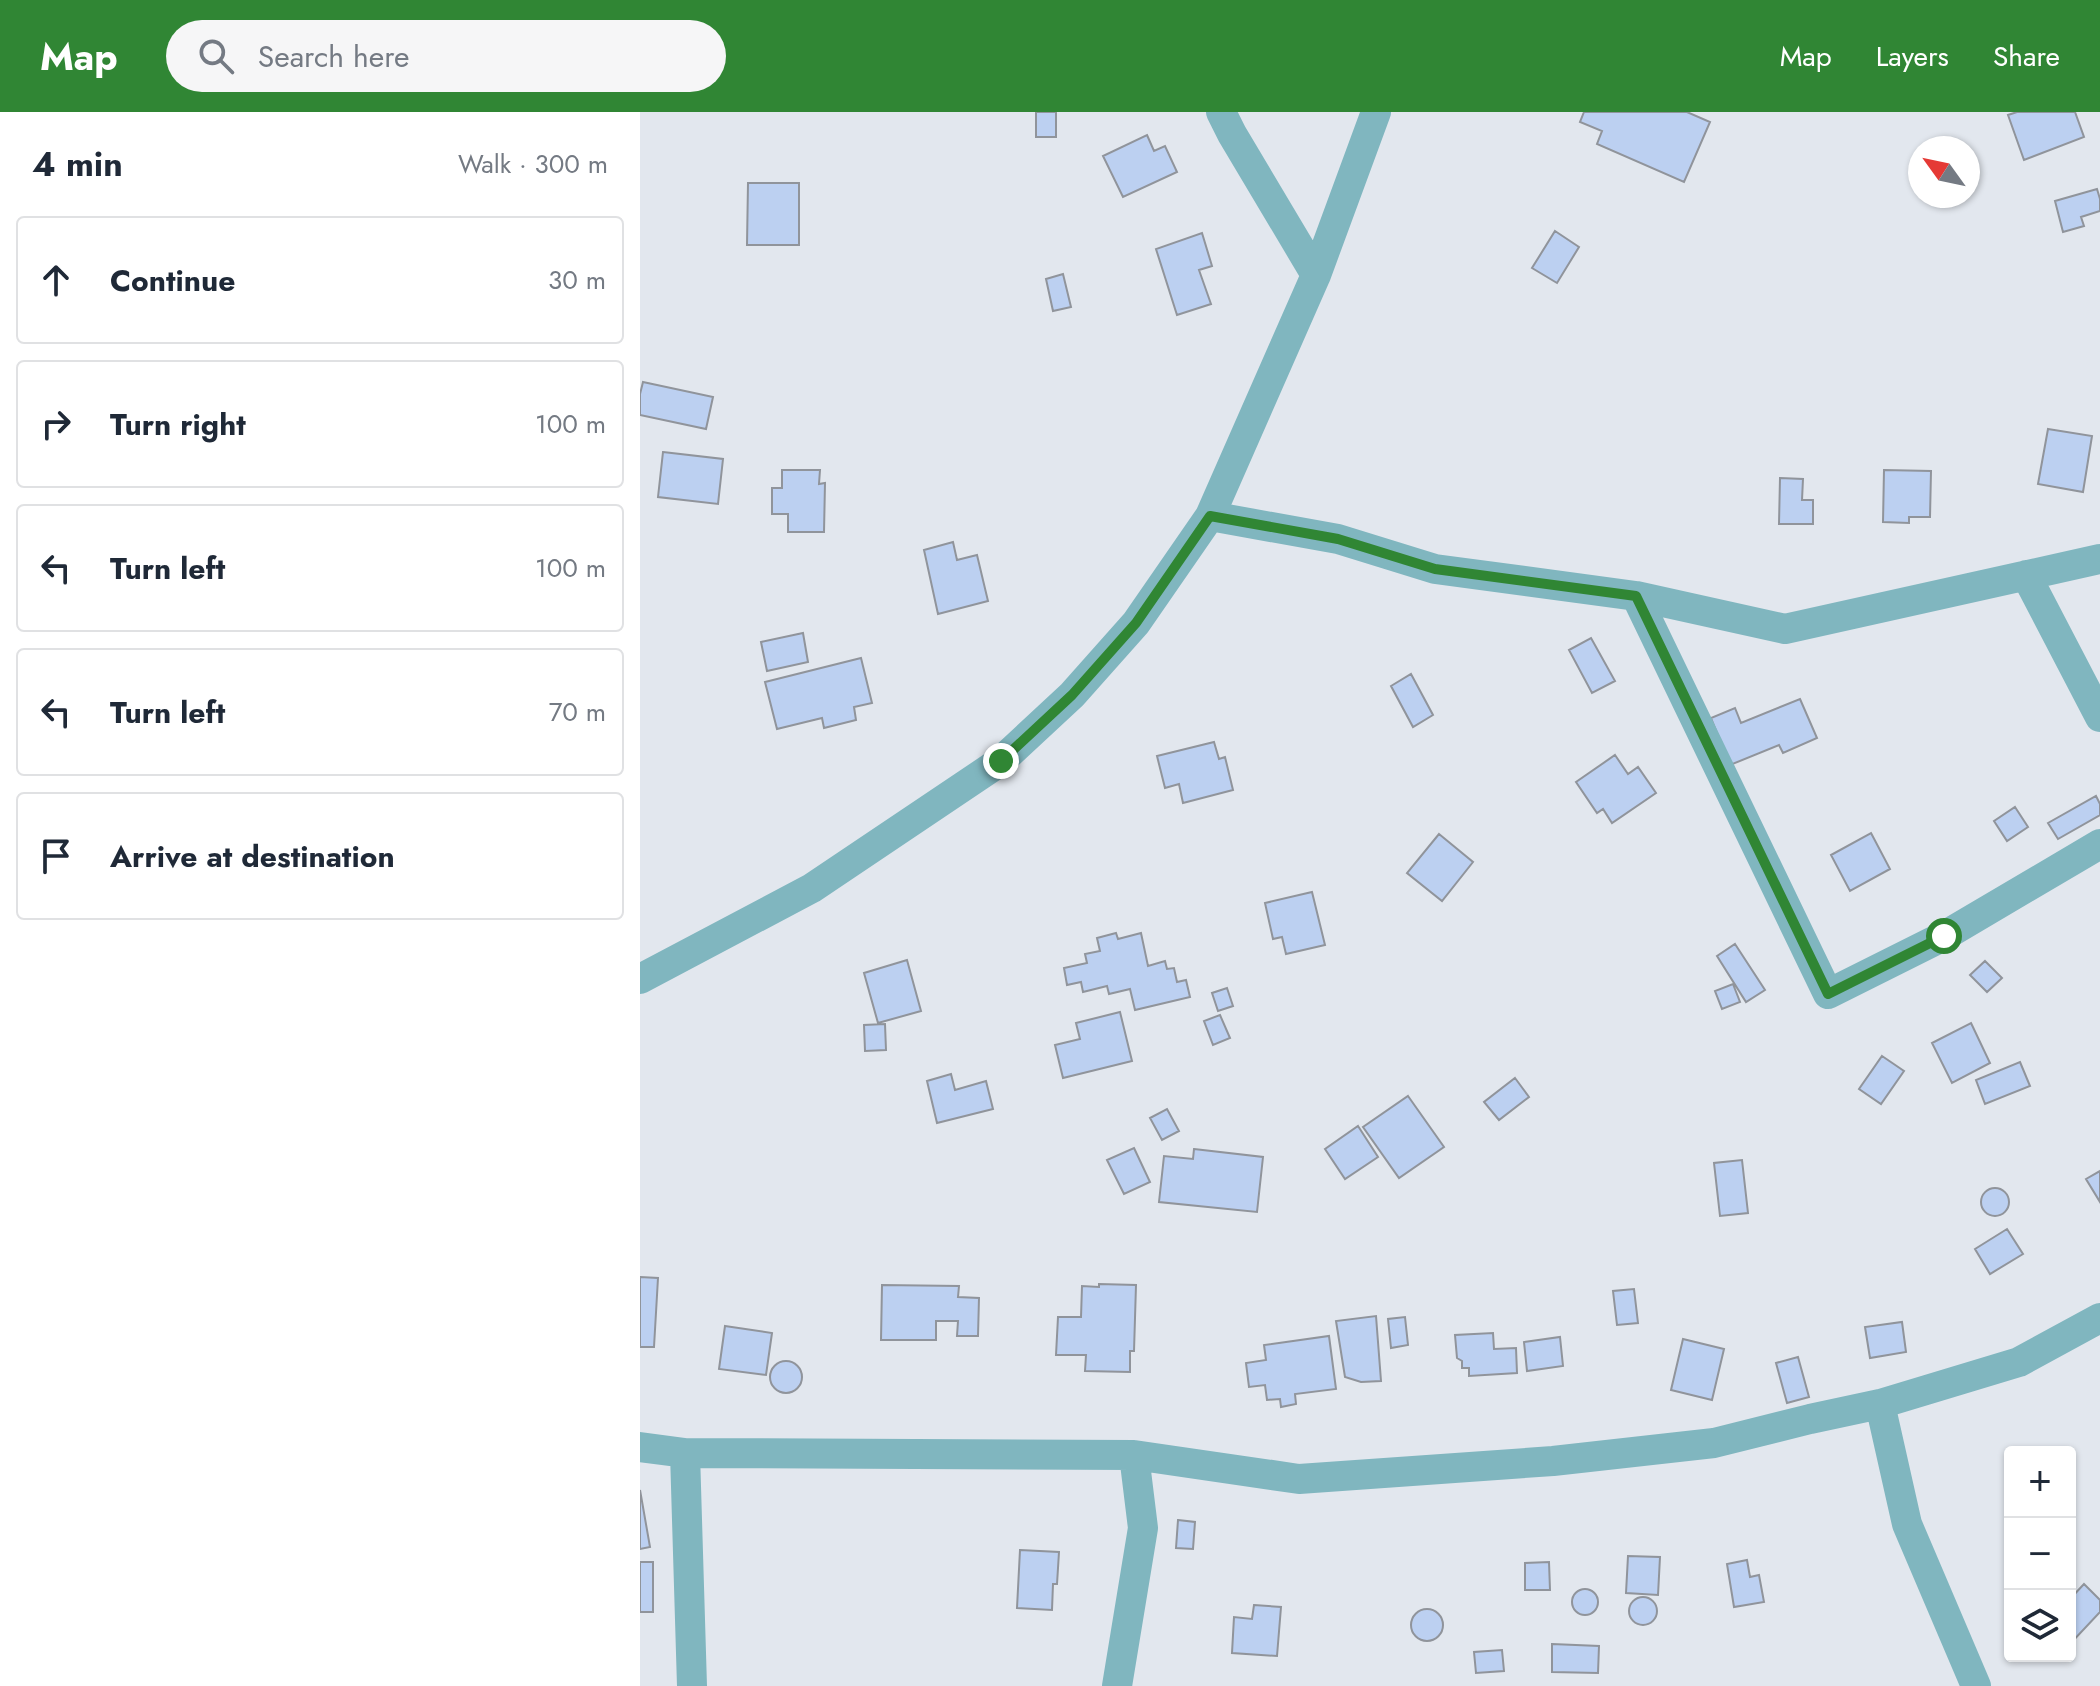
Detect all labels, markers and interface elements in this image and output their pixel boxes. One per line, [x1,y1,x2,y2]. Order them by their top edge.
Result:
search box [166,20,726,92]
text: Map [40,29,118,84]
icon: search [194,34,238,78]
text: Search here [258,35,410,78]
text: Map [1780,36,1832,77]
text: Layers [1876,36,1949,77]
text: Share [1993,36,2060,77]
north arrow [1908,136,1980,208]
text: 4 min [32,140,123,189]
text: Walk · 300 m [458,145,608,183]
icon: ahead [34,258,78,302]
text: Continue [110,259,236,302]
text: 30 m [548,261,606,299]
icon: right [34,402,78,446]
text: Turn right [110,403,246,446]
text: 100 m [535,405,606,443]
icon: left [34,546,78,590]
text: Turn left [110,547,225,590]
text: 100 m [535,549,606,587]
icon: left [34,690,78,734]
text: Turn left [110,691,225,734]
text: 70 m [549,693,606,731]
route end [983,743,1019,779]
icon: arrive [34,834,78,878]
text: Arrive at destination [110,835,395,878]
route start [1926,918,1962,954]
map controls [2004,1446,2076,1662]
button: + [2004,1446,2076,1518]
button: − [2004,1518,2076,1590]
button: layers [2004,1590,2076,1662]

